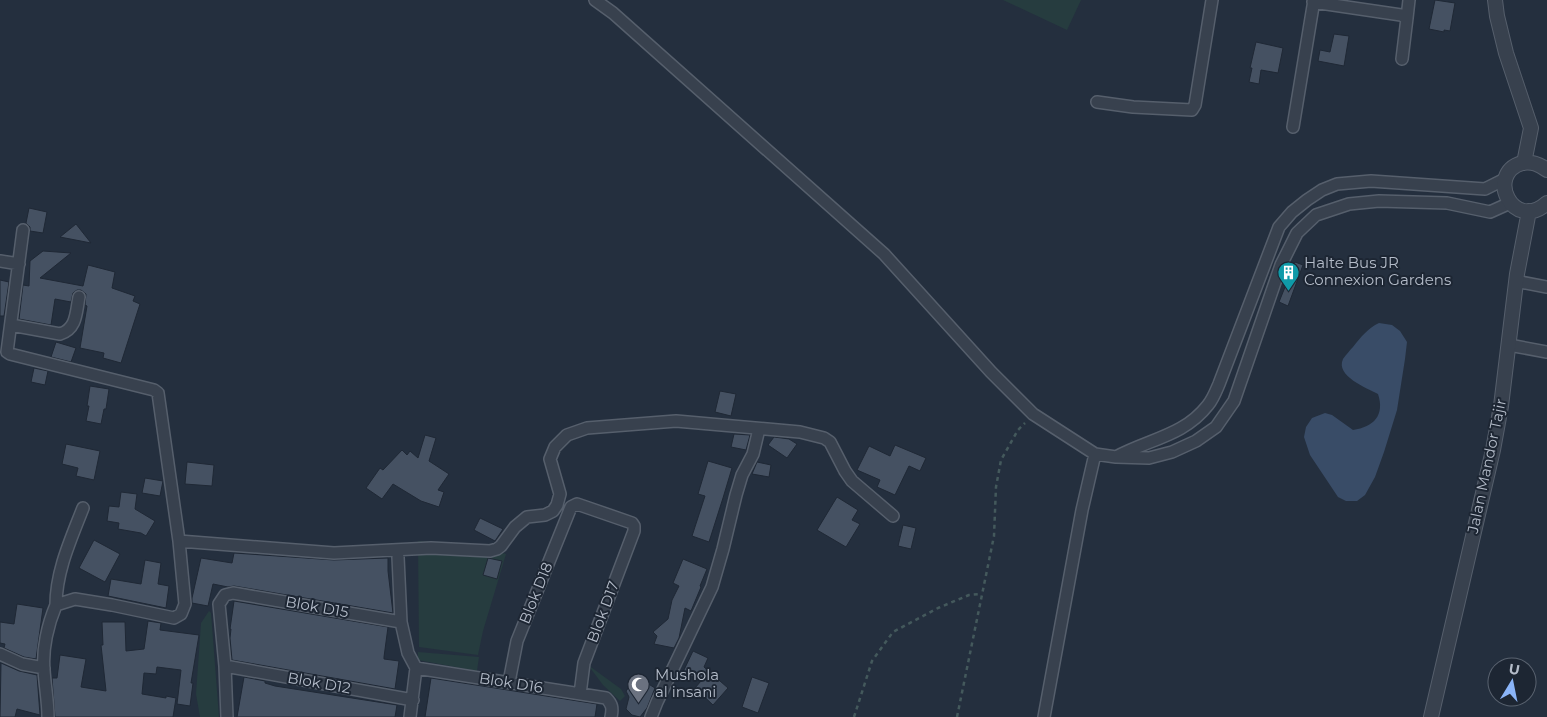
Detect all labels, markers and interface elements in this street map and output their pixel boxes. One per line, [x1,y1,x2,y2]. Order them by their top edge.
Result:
place label: Halte Bus JR Connexion Gardens [1304,253,1451,289]
building icon: Halte Bus JR Connexion Gardens [1276,260,1300,291]
street label: Jalan Mandor Tajir [1463,397,1510,536]
street label: Blok D18 [515,559,556,626]
street label: Blok D17 [582,578,623,645]
street label: Blok D15 [284,592,350,621]
north arrow [1487,657,1537,707]
text: U [1507,659,1521,679]
place label: Mushola al insani [655,665,719,701]
street label: Blok D12 [286,668,352,697]
street label: Blok D16 [478,668,544,697]
mosque icon: Mushola al insani [627,672,651,703]

